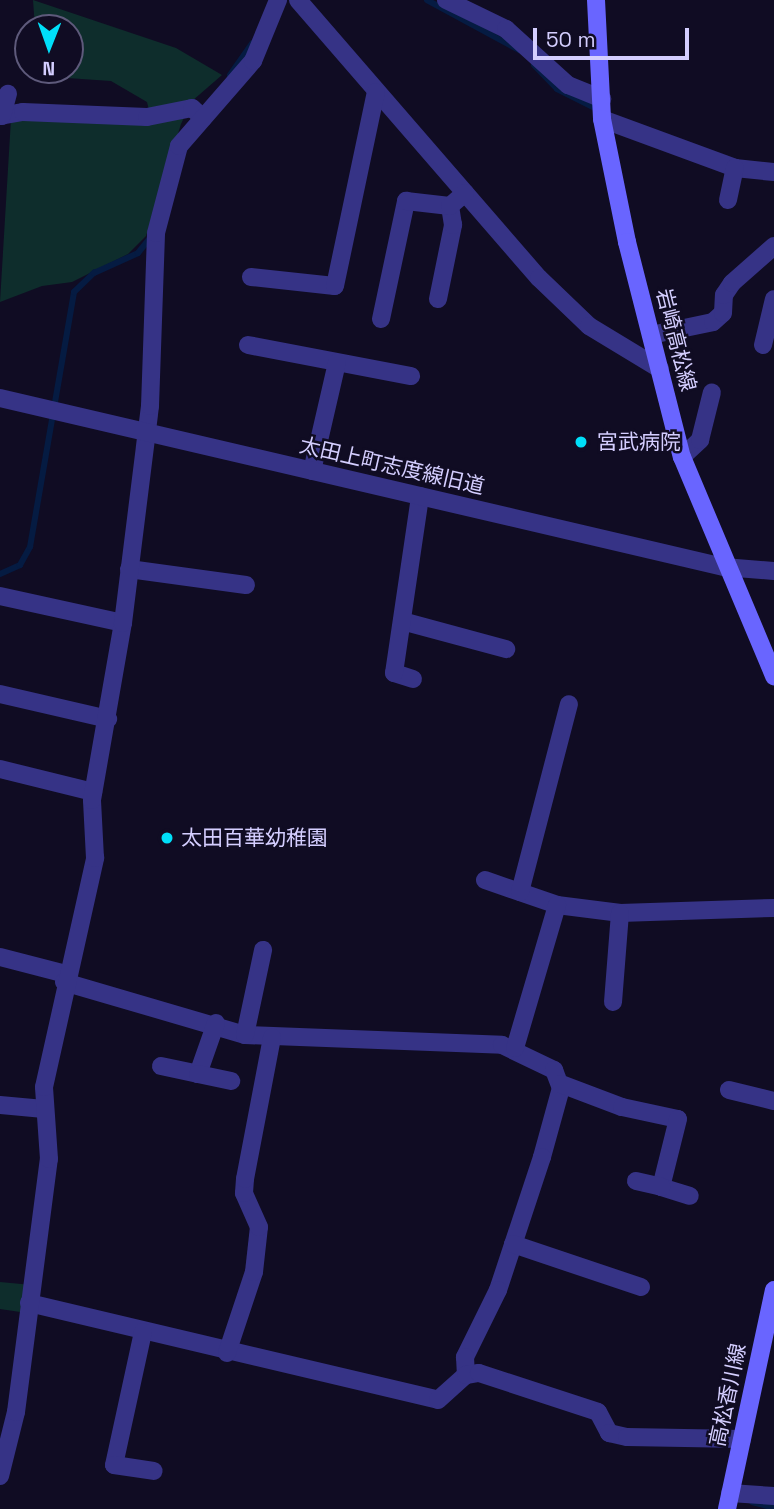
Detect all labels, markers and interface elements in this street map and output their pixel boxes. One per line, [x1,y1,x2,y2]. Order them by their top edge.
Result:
north arrow [14,14,84,84]
scale bar [536,14,692,58]
text: 50 m [546,26,596,53]
text: N [42,56,55,81]
street label: 岩崎高松線 [651,286,701,394]
place label: 宮武病院 [597,429,681,455]
street label: 太田上町志度線旧道 [297,432,487,500]
marker: 宮武病院 [571,432,591,452]
place label: 太田百華幼稚園 [181,825,328,851]
marker: 太田百華幼稚園 [159,830,175,846]
street label: 高松香川線 [705,1341,751,1449]

